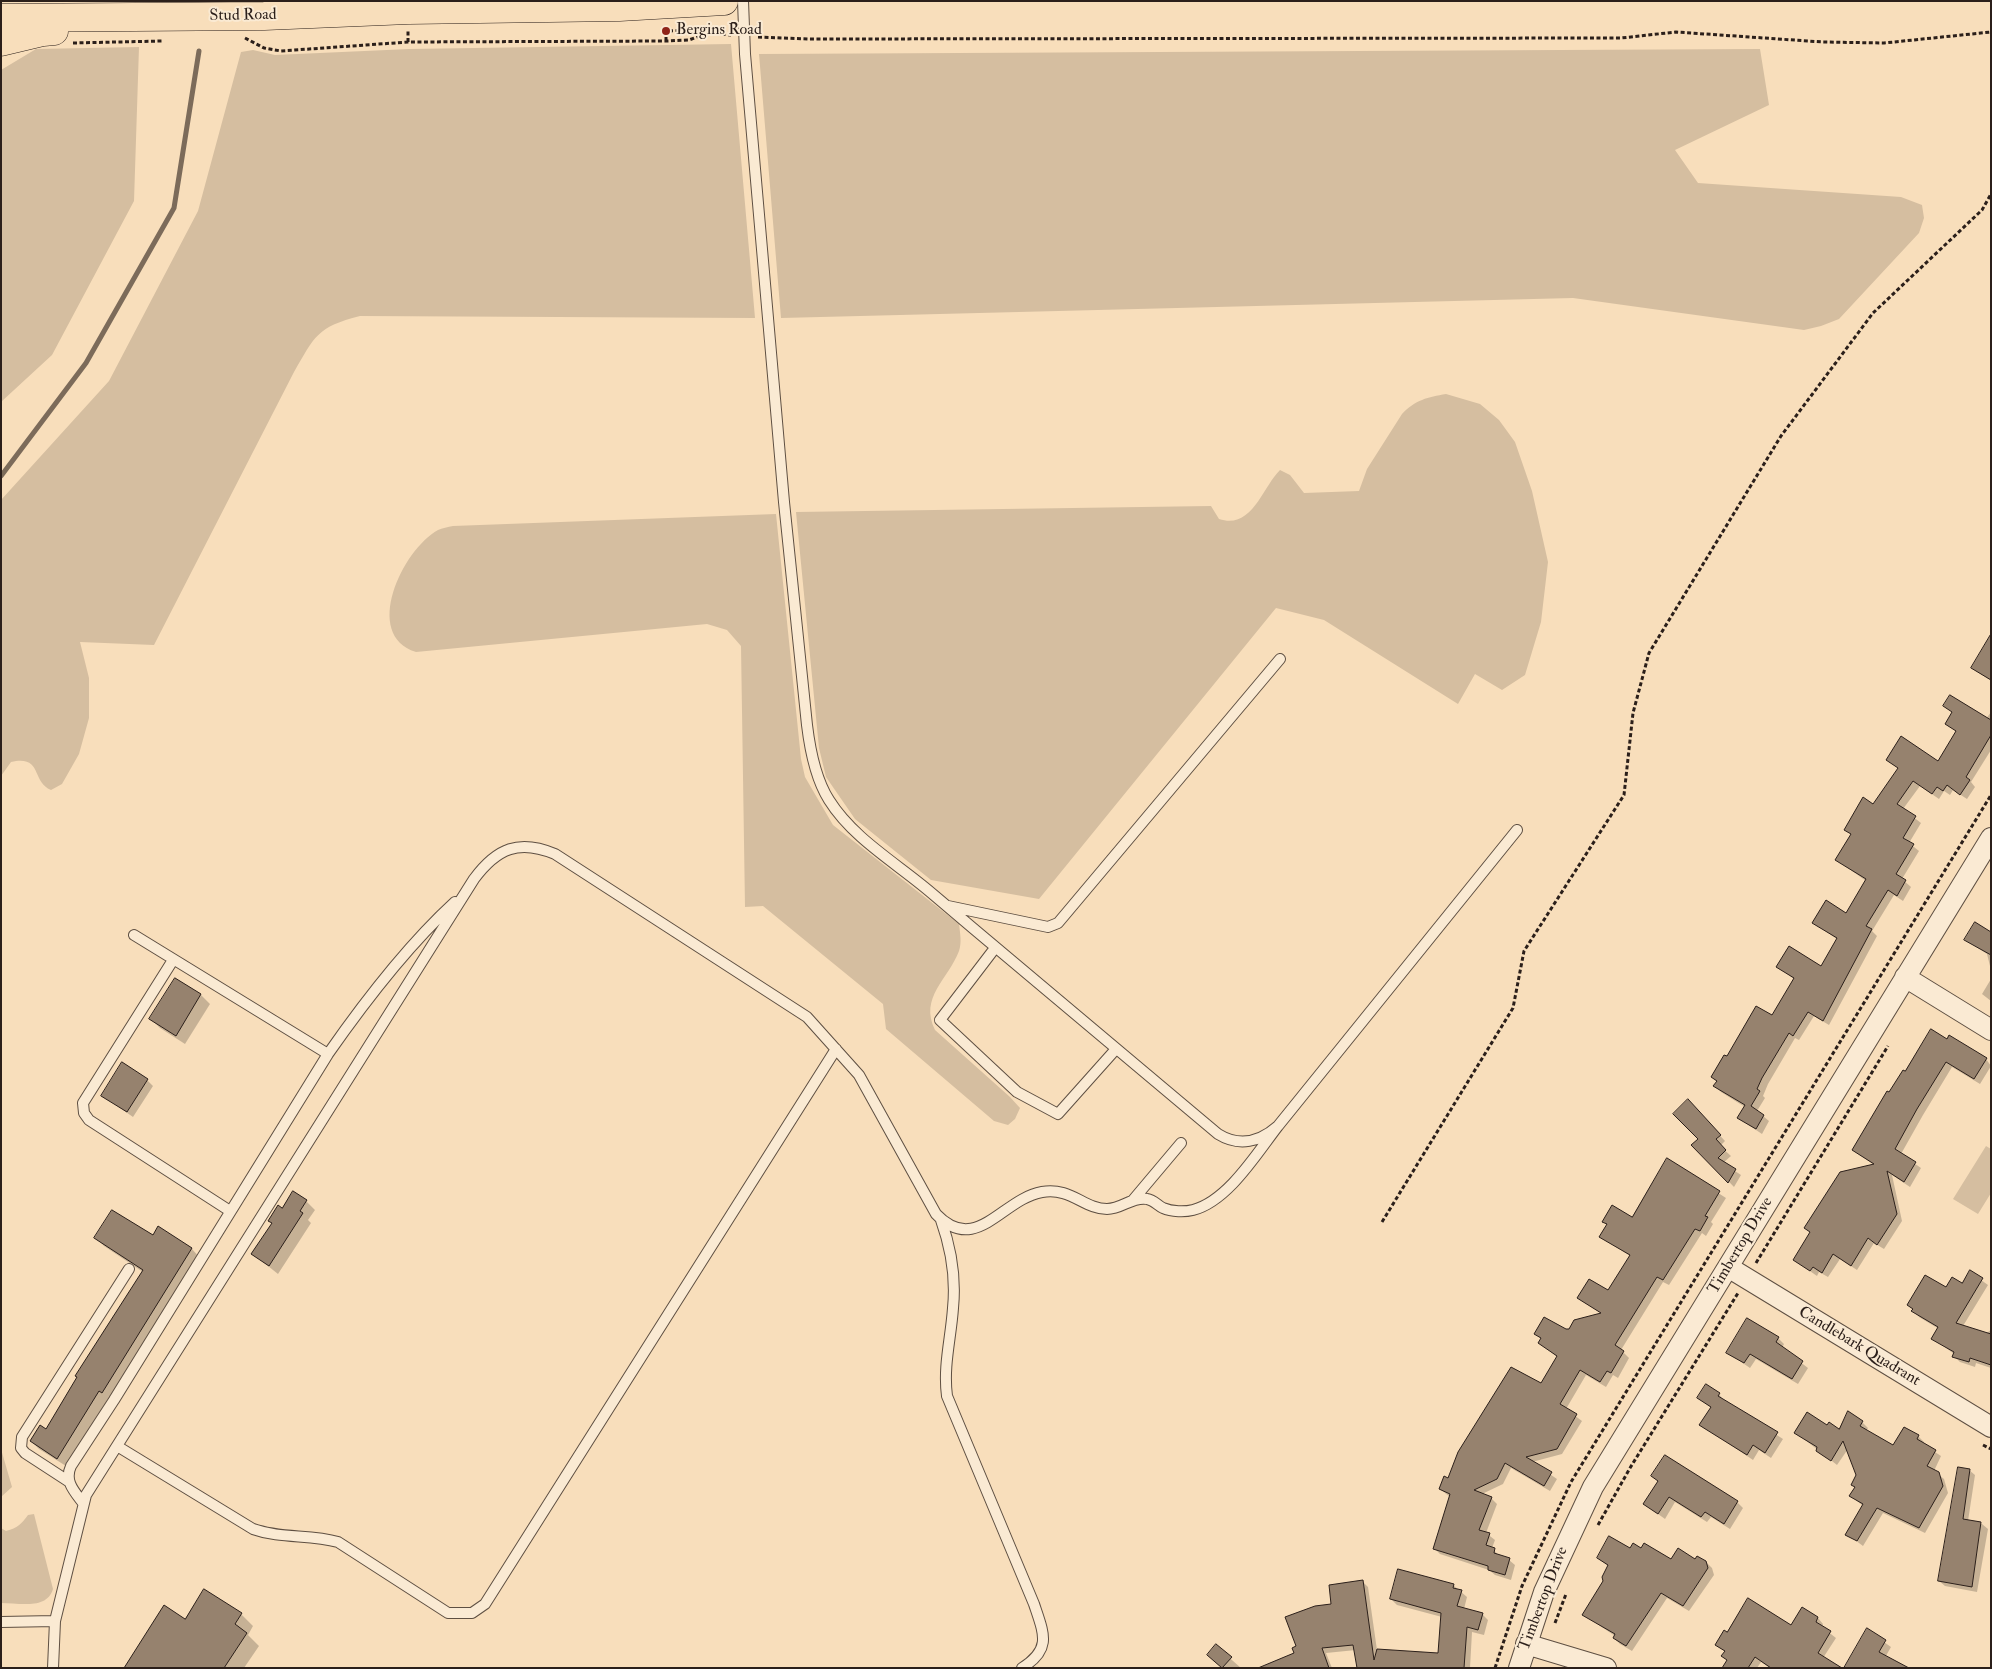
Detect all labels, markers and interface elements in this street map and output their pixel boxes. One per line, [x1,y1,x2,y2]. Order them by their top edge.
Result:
street label: Stud Road [209,6,277,26]
place label: Bergins Road [676,21,762,41]
marker: Bergins Road [660,25,672,37]
street label: Timbertop Drive [1705,1194,1777,1298]
street label: Candlebark Quadrant [1795,1303,1923,1391]
street label: Timbertop Drive [1515,1544,1573,1654]

